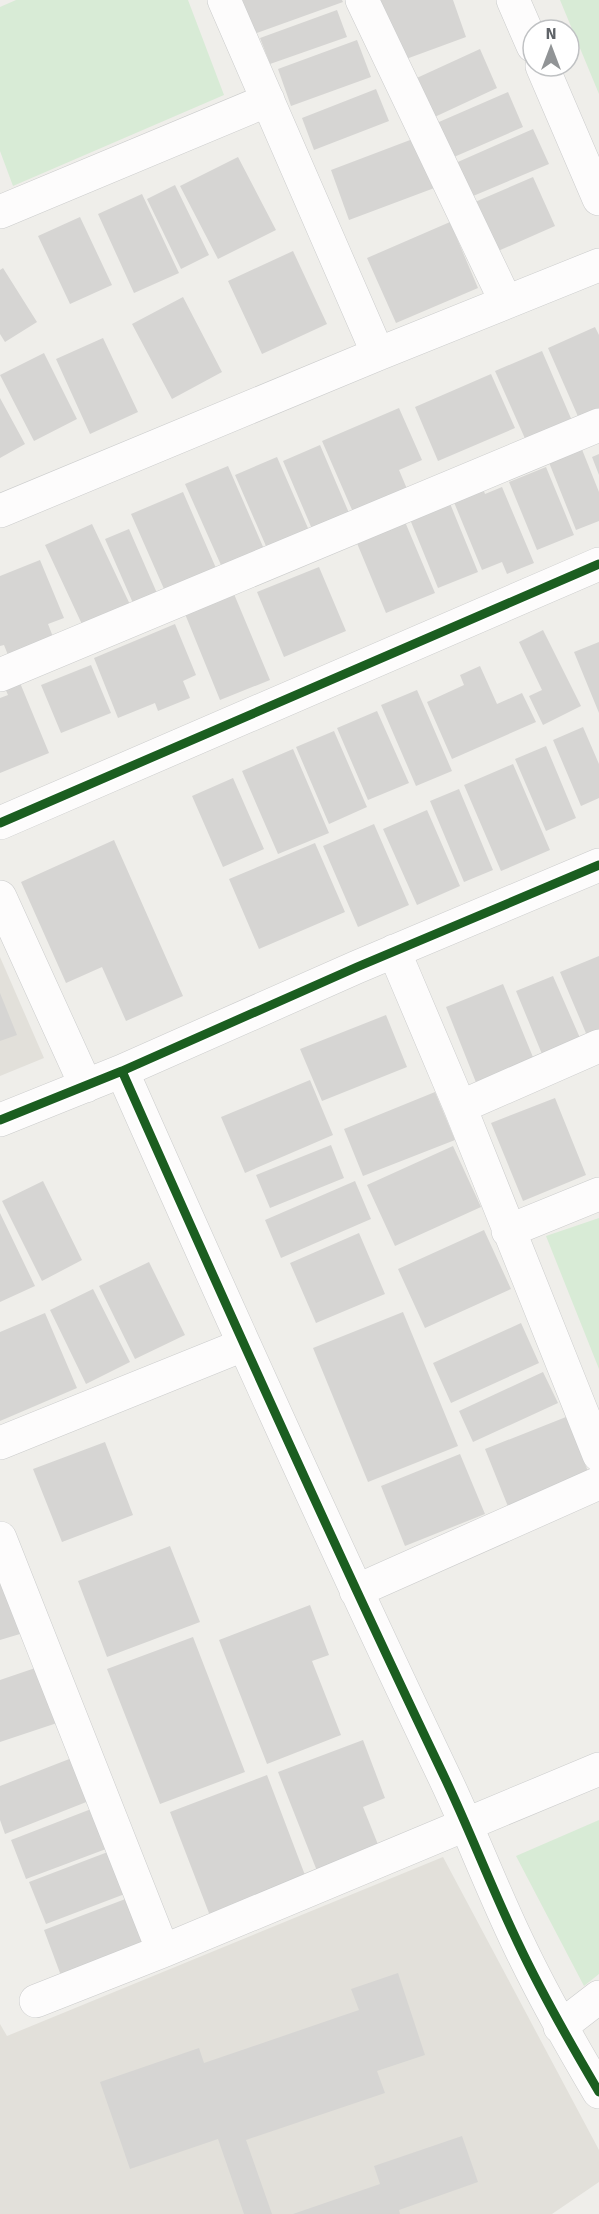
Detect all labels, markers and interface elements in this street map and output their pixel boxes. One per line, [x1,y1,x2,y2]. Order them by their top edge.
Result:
north arrow [521,18,581,78]
text: N [545,24,557,44]

